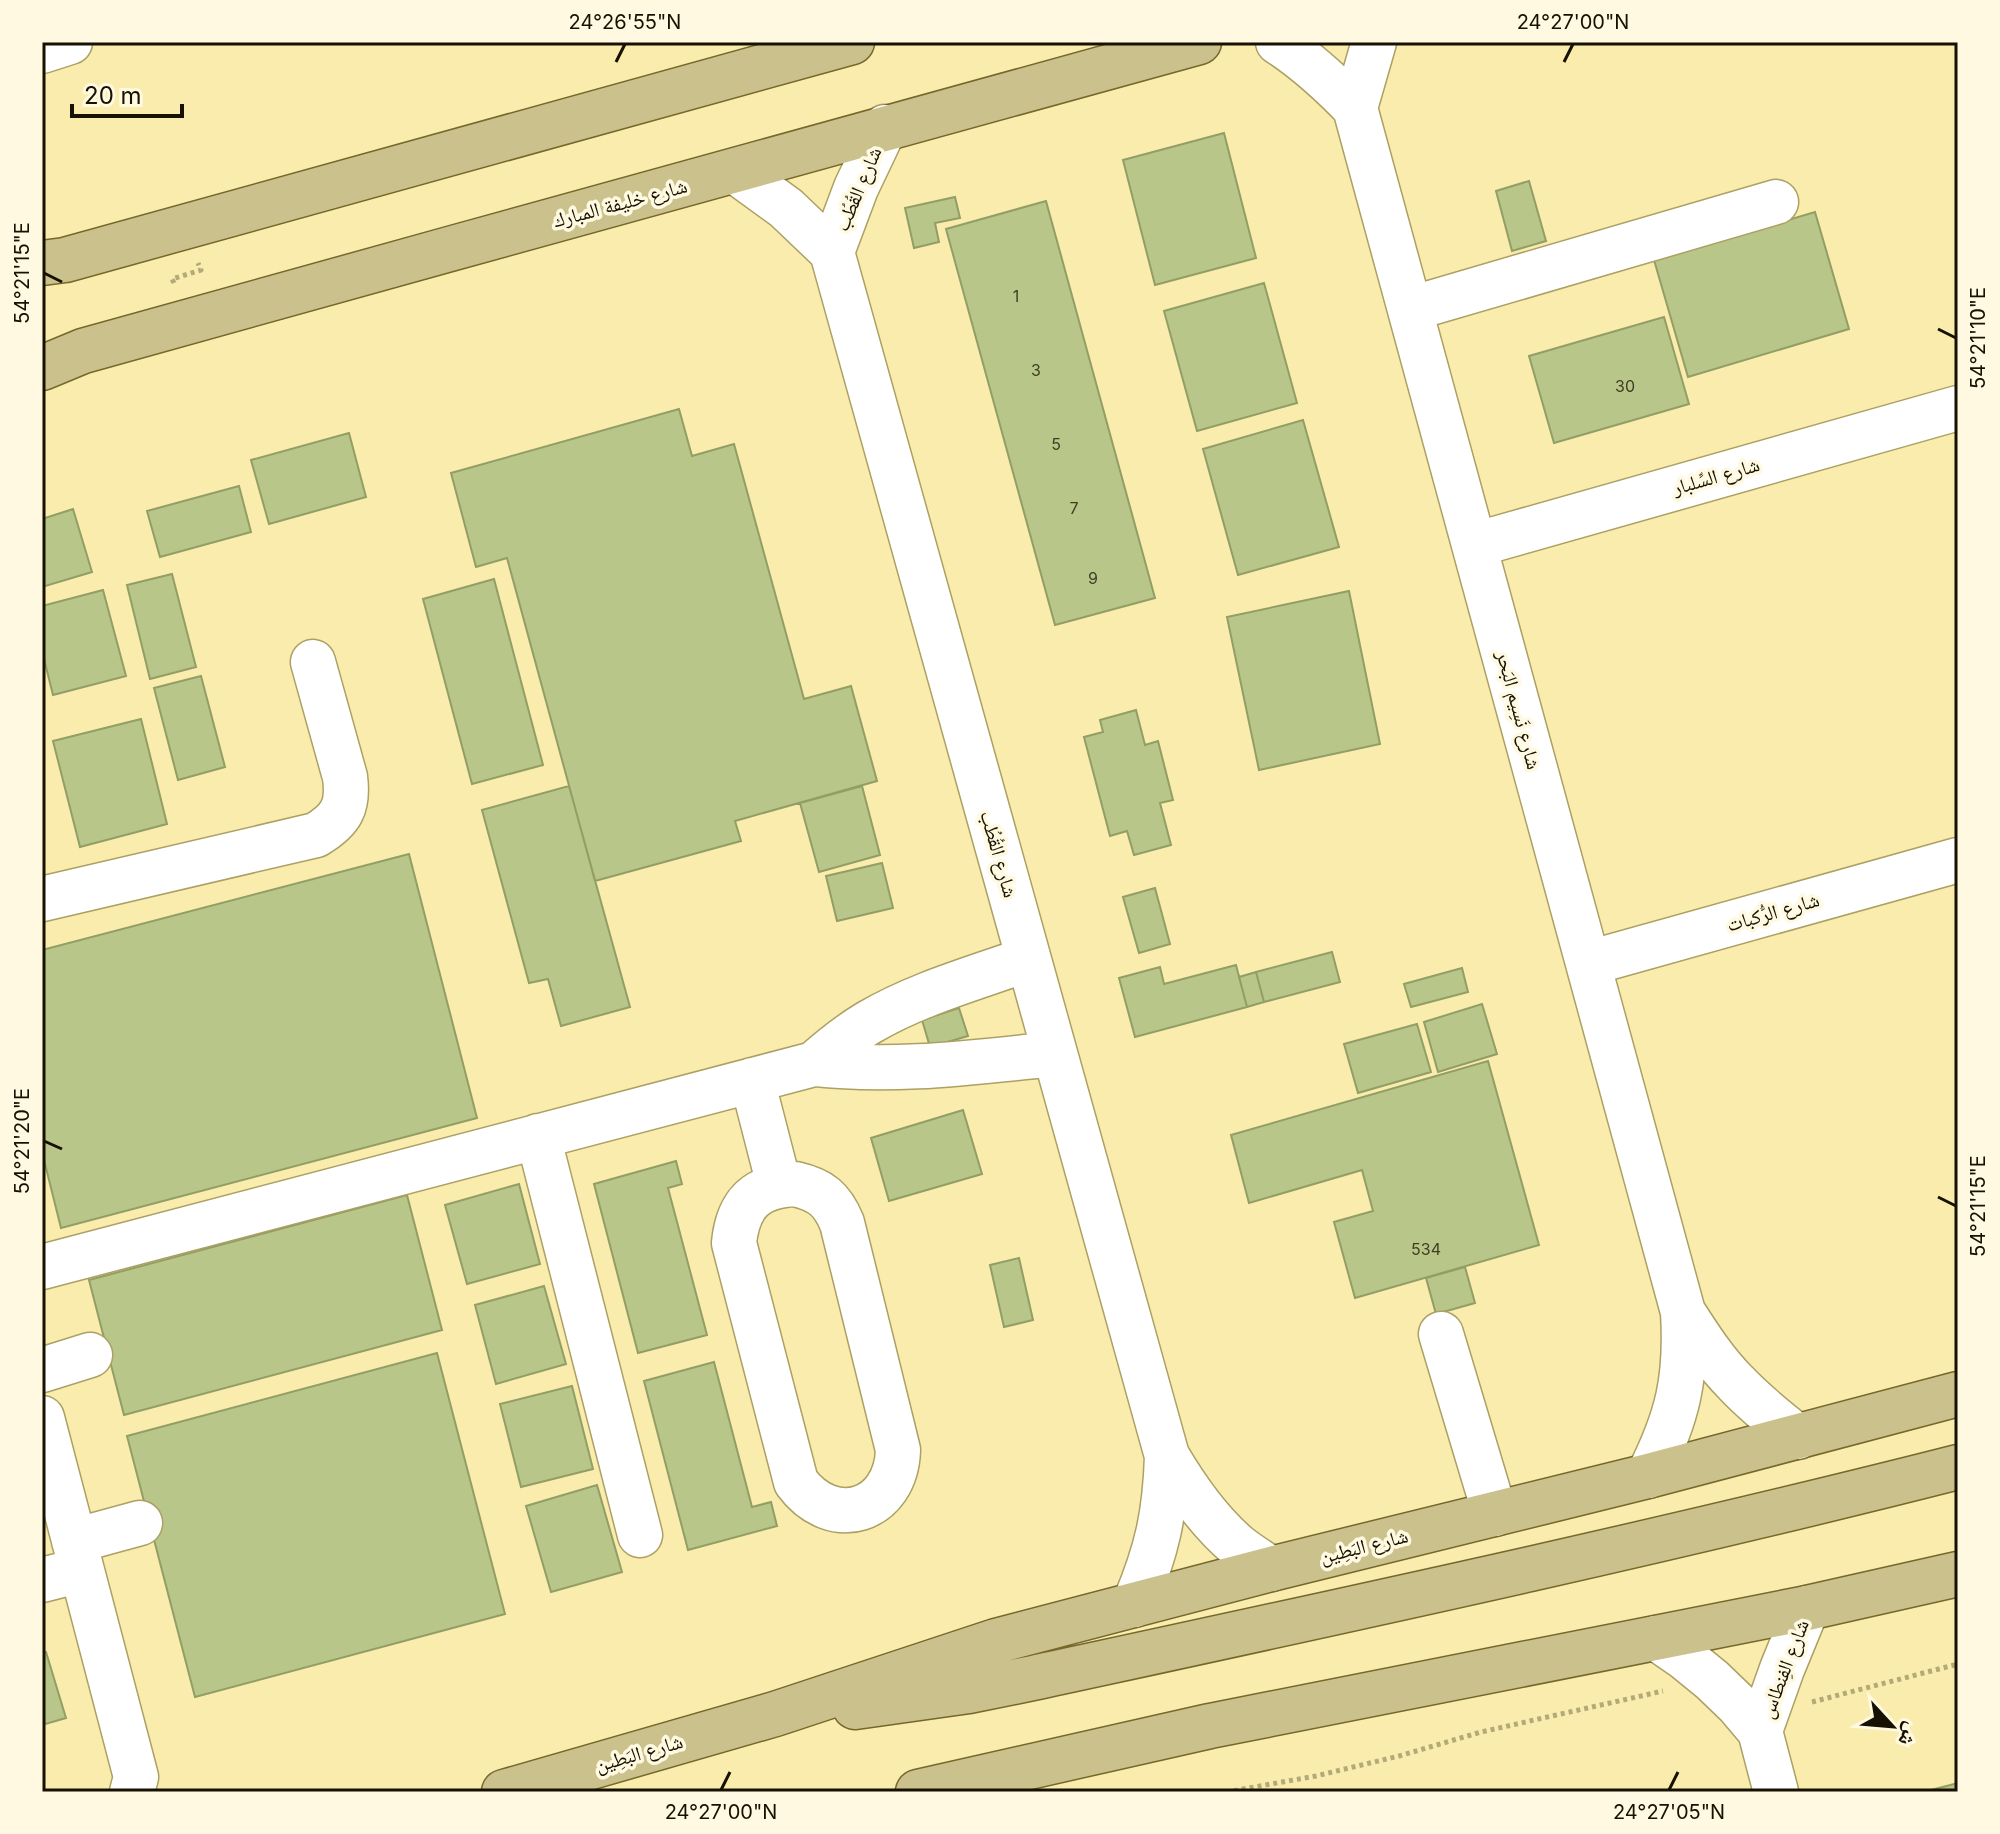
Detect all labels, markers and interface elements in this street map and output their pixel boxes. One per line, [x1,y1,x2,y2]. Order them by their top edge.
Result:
text: 24°26'55"N [569,10,681,34]
text: 24°27'00"N [1517,10,1629,34]
scale bar [72,68,182,118]
text: 20 m [84,81,142,110]
street label: شارع القُطُب [830,143,887,235]
street label: شارع خليفة المبارك [550,174,690,233]
text: 54°21'15"E [10,222,34,324]
house number: 1 [1013,286,1019,306]
text: 54°21'10"E [1966,287,1990,389]
house number: 3 [1031,360,1041,380]
house number: 30 [1615,376,1635,396]
house number: 5 [1051,434,1061,454]
street label: شارع السِّلبار [1669,452,1763,501]
house number: 7 [1069,498,1079,518]
house number: 9 [1088,568,1098,588]
street label: شارع نَسِيم البَحر [1489,647,1546,773]
street label: شارع القُطُب [974,808,1023,901]
street label: شارع الرُّكبات [1724,887,1822,938]
text: 54°21'20"E [10,1088,34,1194]
text: 54°21'15"E [1966,1155,1990,1257]
house number: 534 [1411,1239,1441,1259]
street label: شارع البَطِين [1317,1523,1411,1569]
street label: شارع الفِنطاس [1754,1616,1815,1722]
north arrow [1852,1686,1932,1766]
text: ش [1892,1718,1927,1751]
street label: شارع البَطِين [592,1729,686,1778]
text: 24°27'00"N [665,1800,777,1824]
text: 24°27'05"N [1613,1800,1725,1824]

